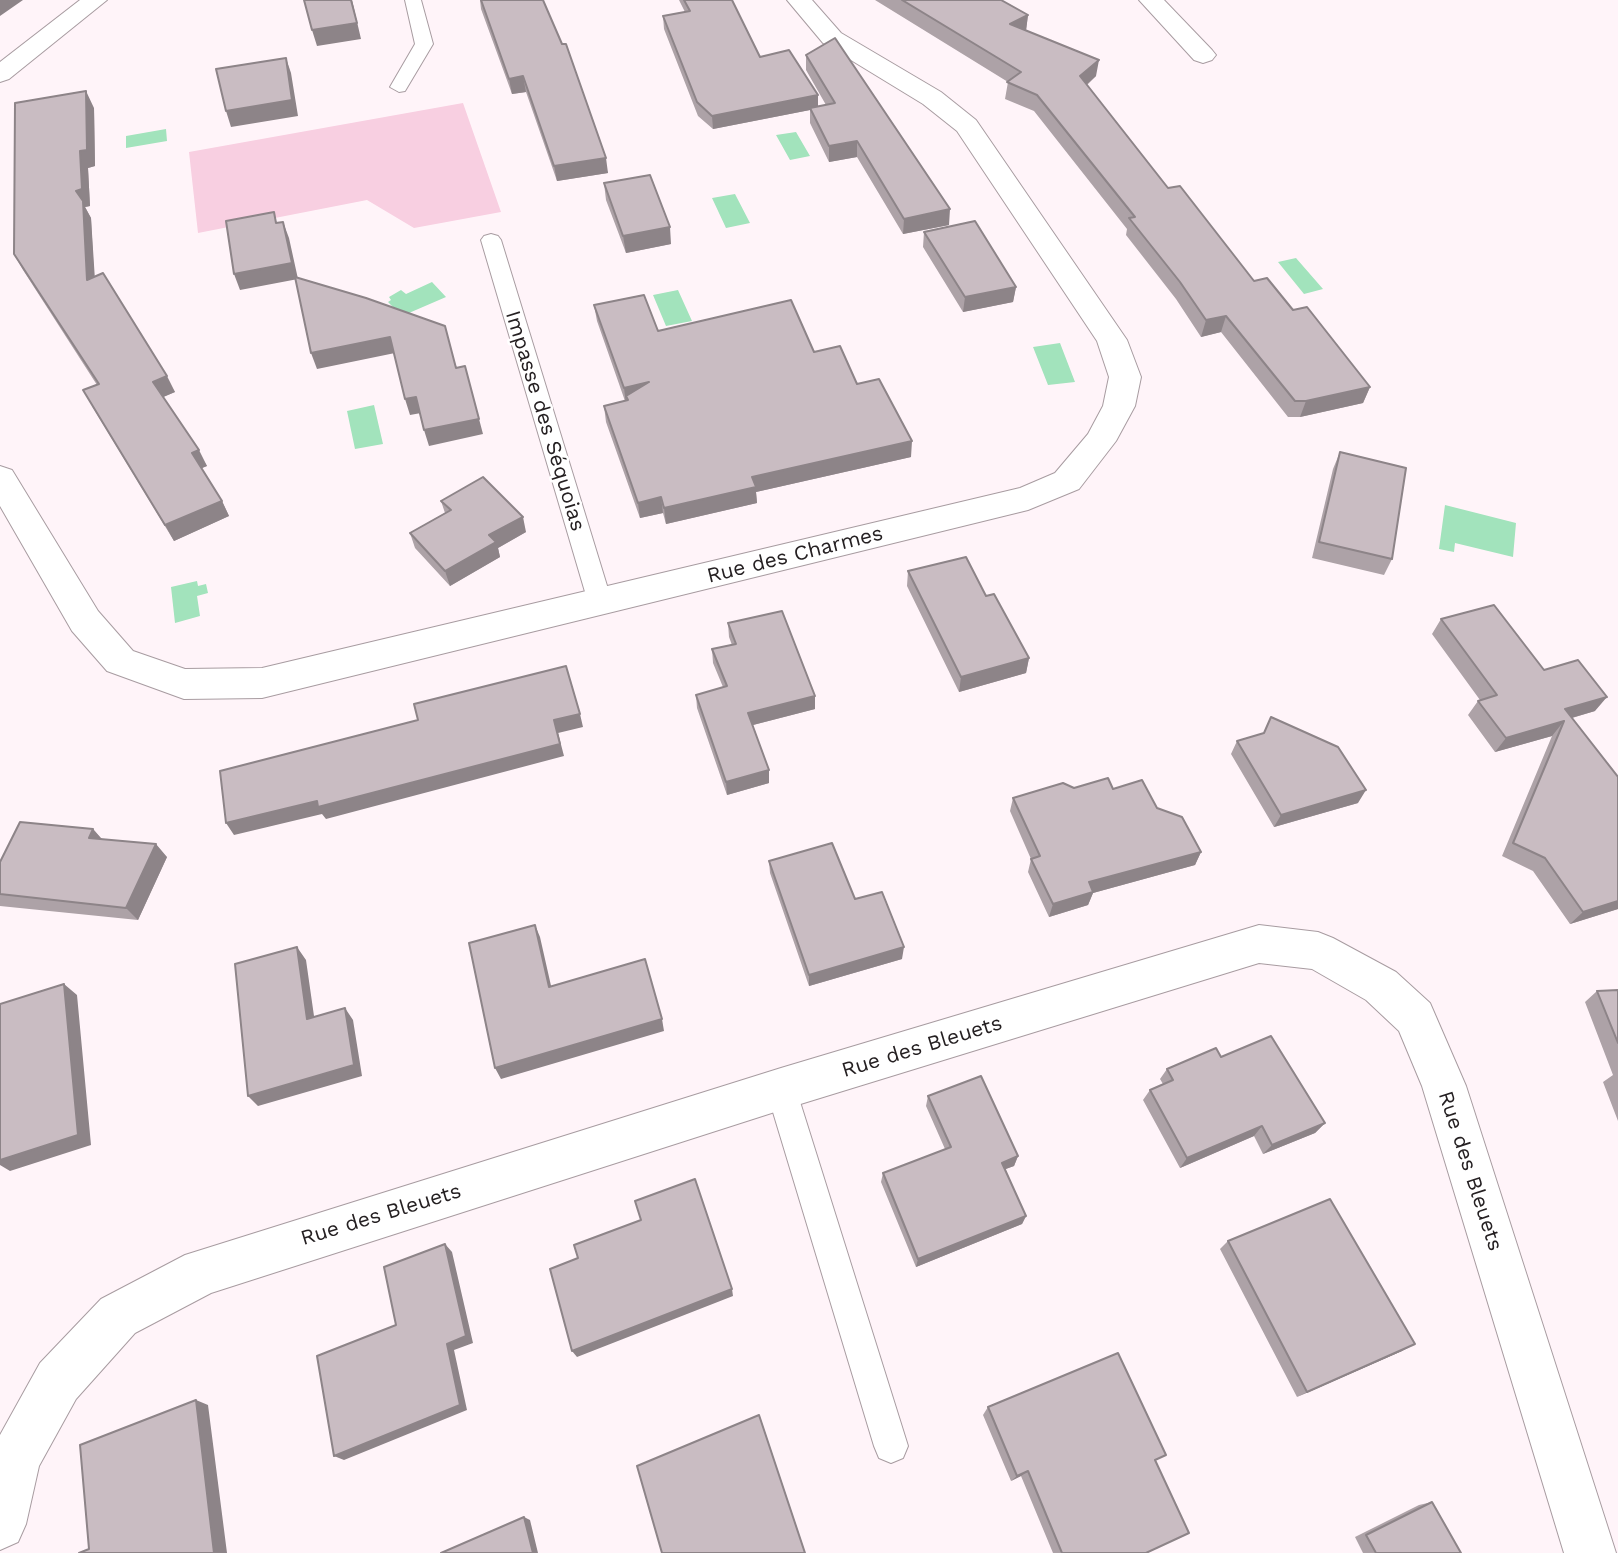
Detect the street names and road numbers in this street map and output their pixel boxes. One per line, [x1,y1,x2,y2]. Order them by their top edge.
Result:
street label: Impasse des Séquoias [499,308,591,534]
street label: Rue des Charmes [704,521,886,589]
street label: Rue des Bleuets [839,1011,1005,1083]
street label: Rue des Bleuets [1432,1088,1508,1254]
street label: Rue des Bleuets [298,1179,464,1251]

